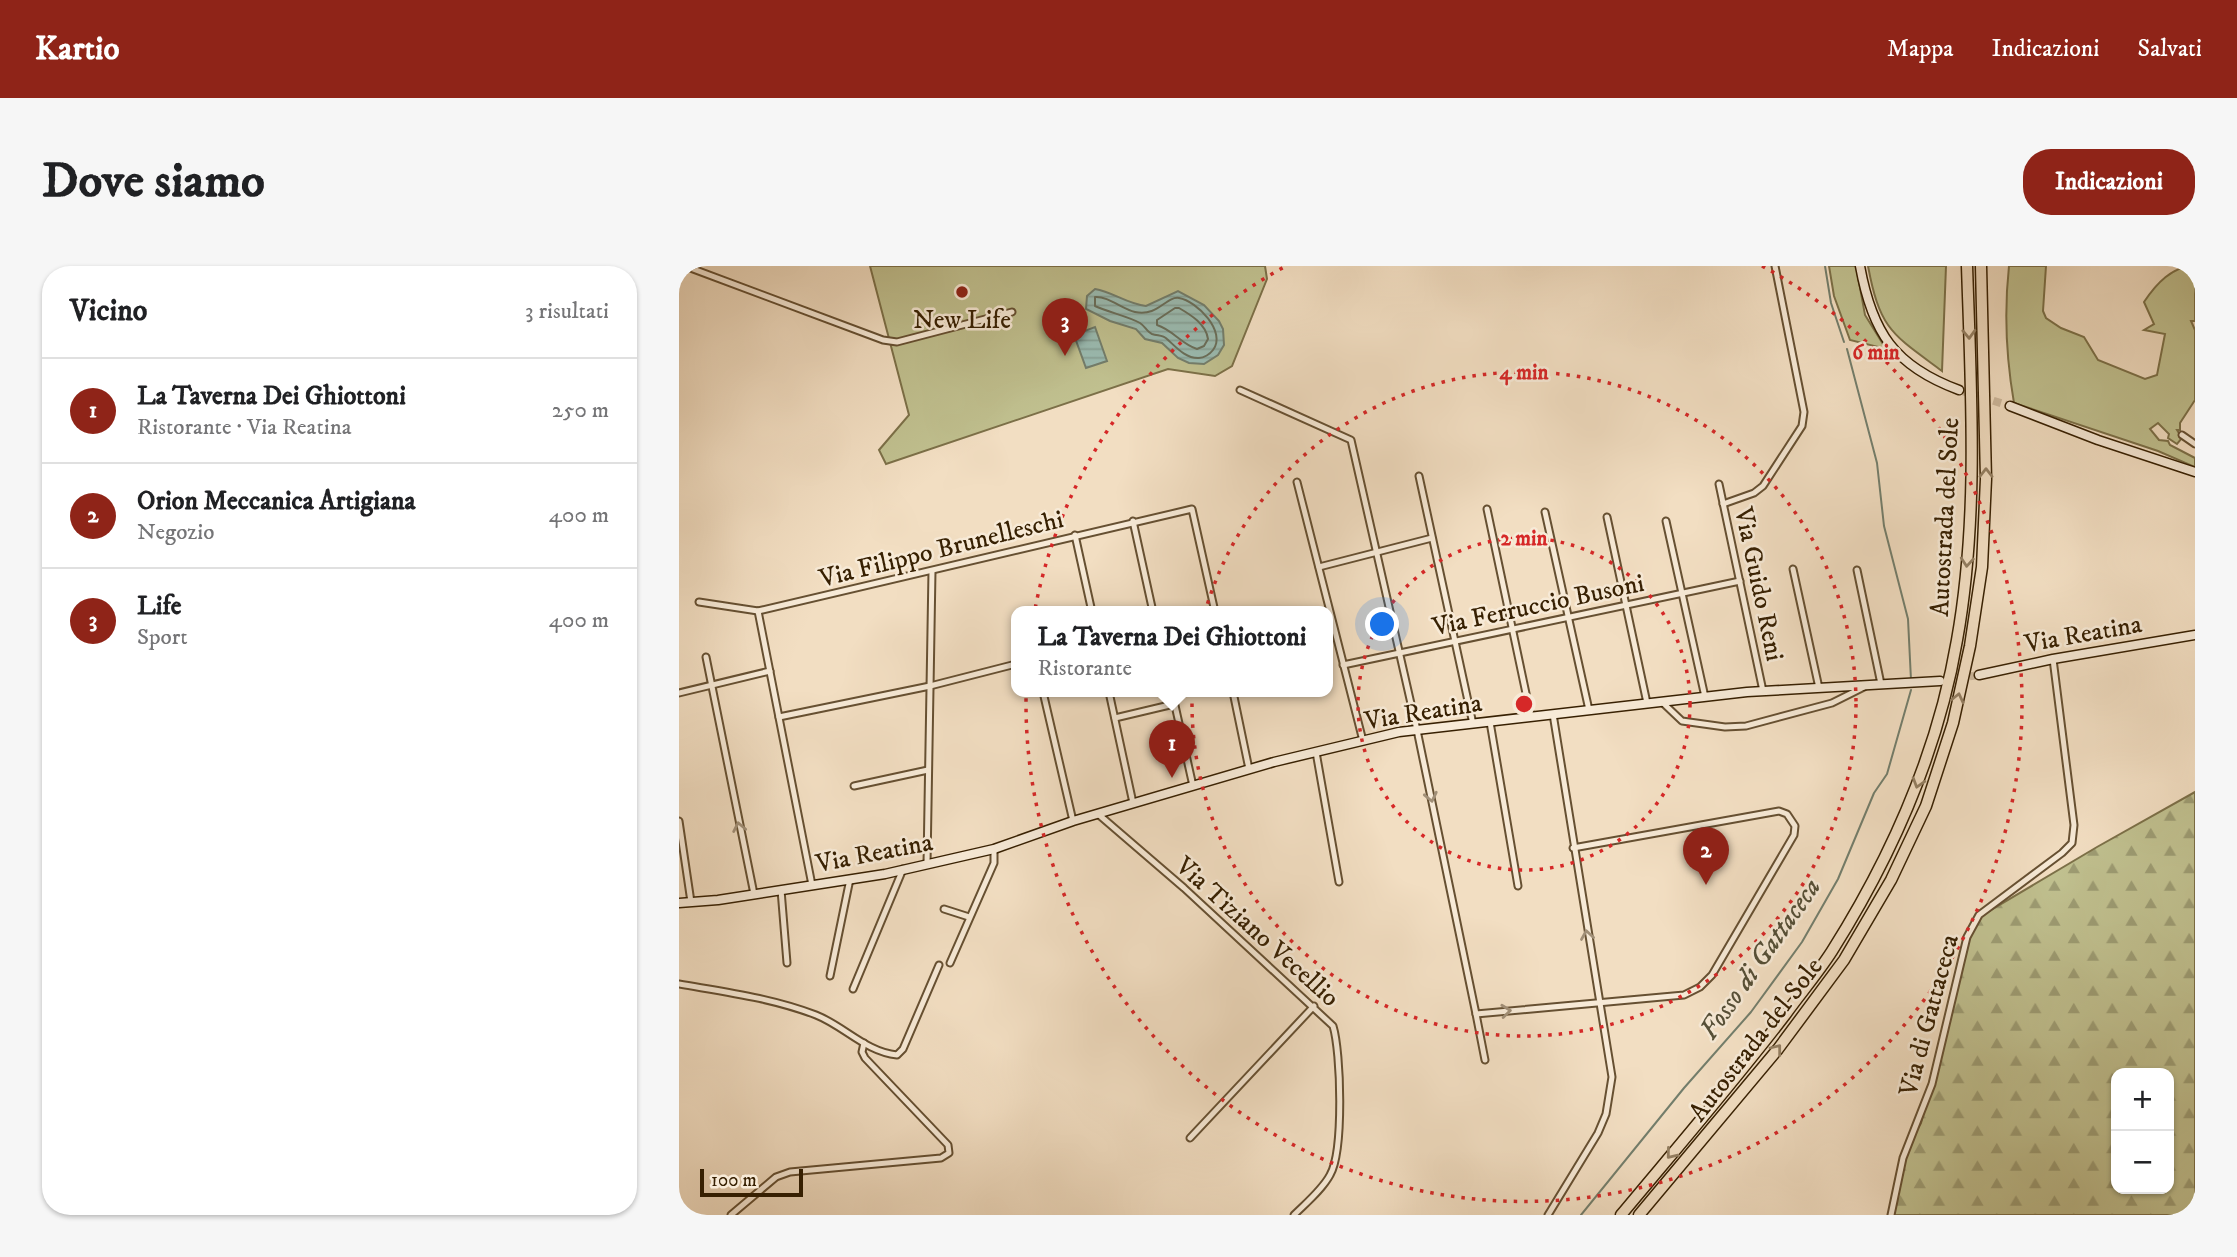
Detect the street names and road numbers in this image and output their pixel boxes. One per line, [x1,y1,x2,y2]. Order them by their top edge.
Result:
street label: Autostrada del Sole [1924,417,1967,617]
street label: Via Filippo Brunelleschi [815,503,1067,596]
street label: Via Guido Reni [1726,503,1791,664]
street label: Via Ferruccio Busoni [1429,567,1647,644]
street label: Via Reatina [2021,608,2144,661]
street label: Via Reatina [1361,687,1484,738]
street label: Via Reatina [812,826,935,881]
street label: Via Tiziano Vecellio [1167,849,1346,1014]
street label: Via di Gattaceca [1892,931,1967,1101]
street label: Autostrada del Sole [1682,951,1831,1129]

